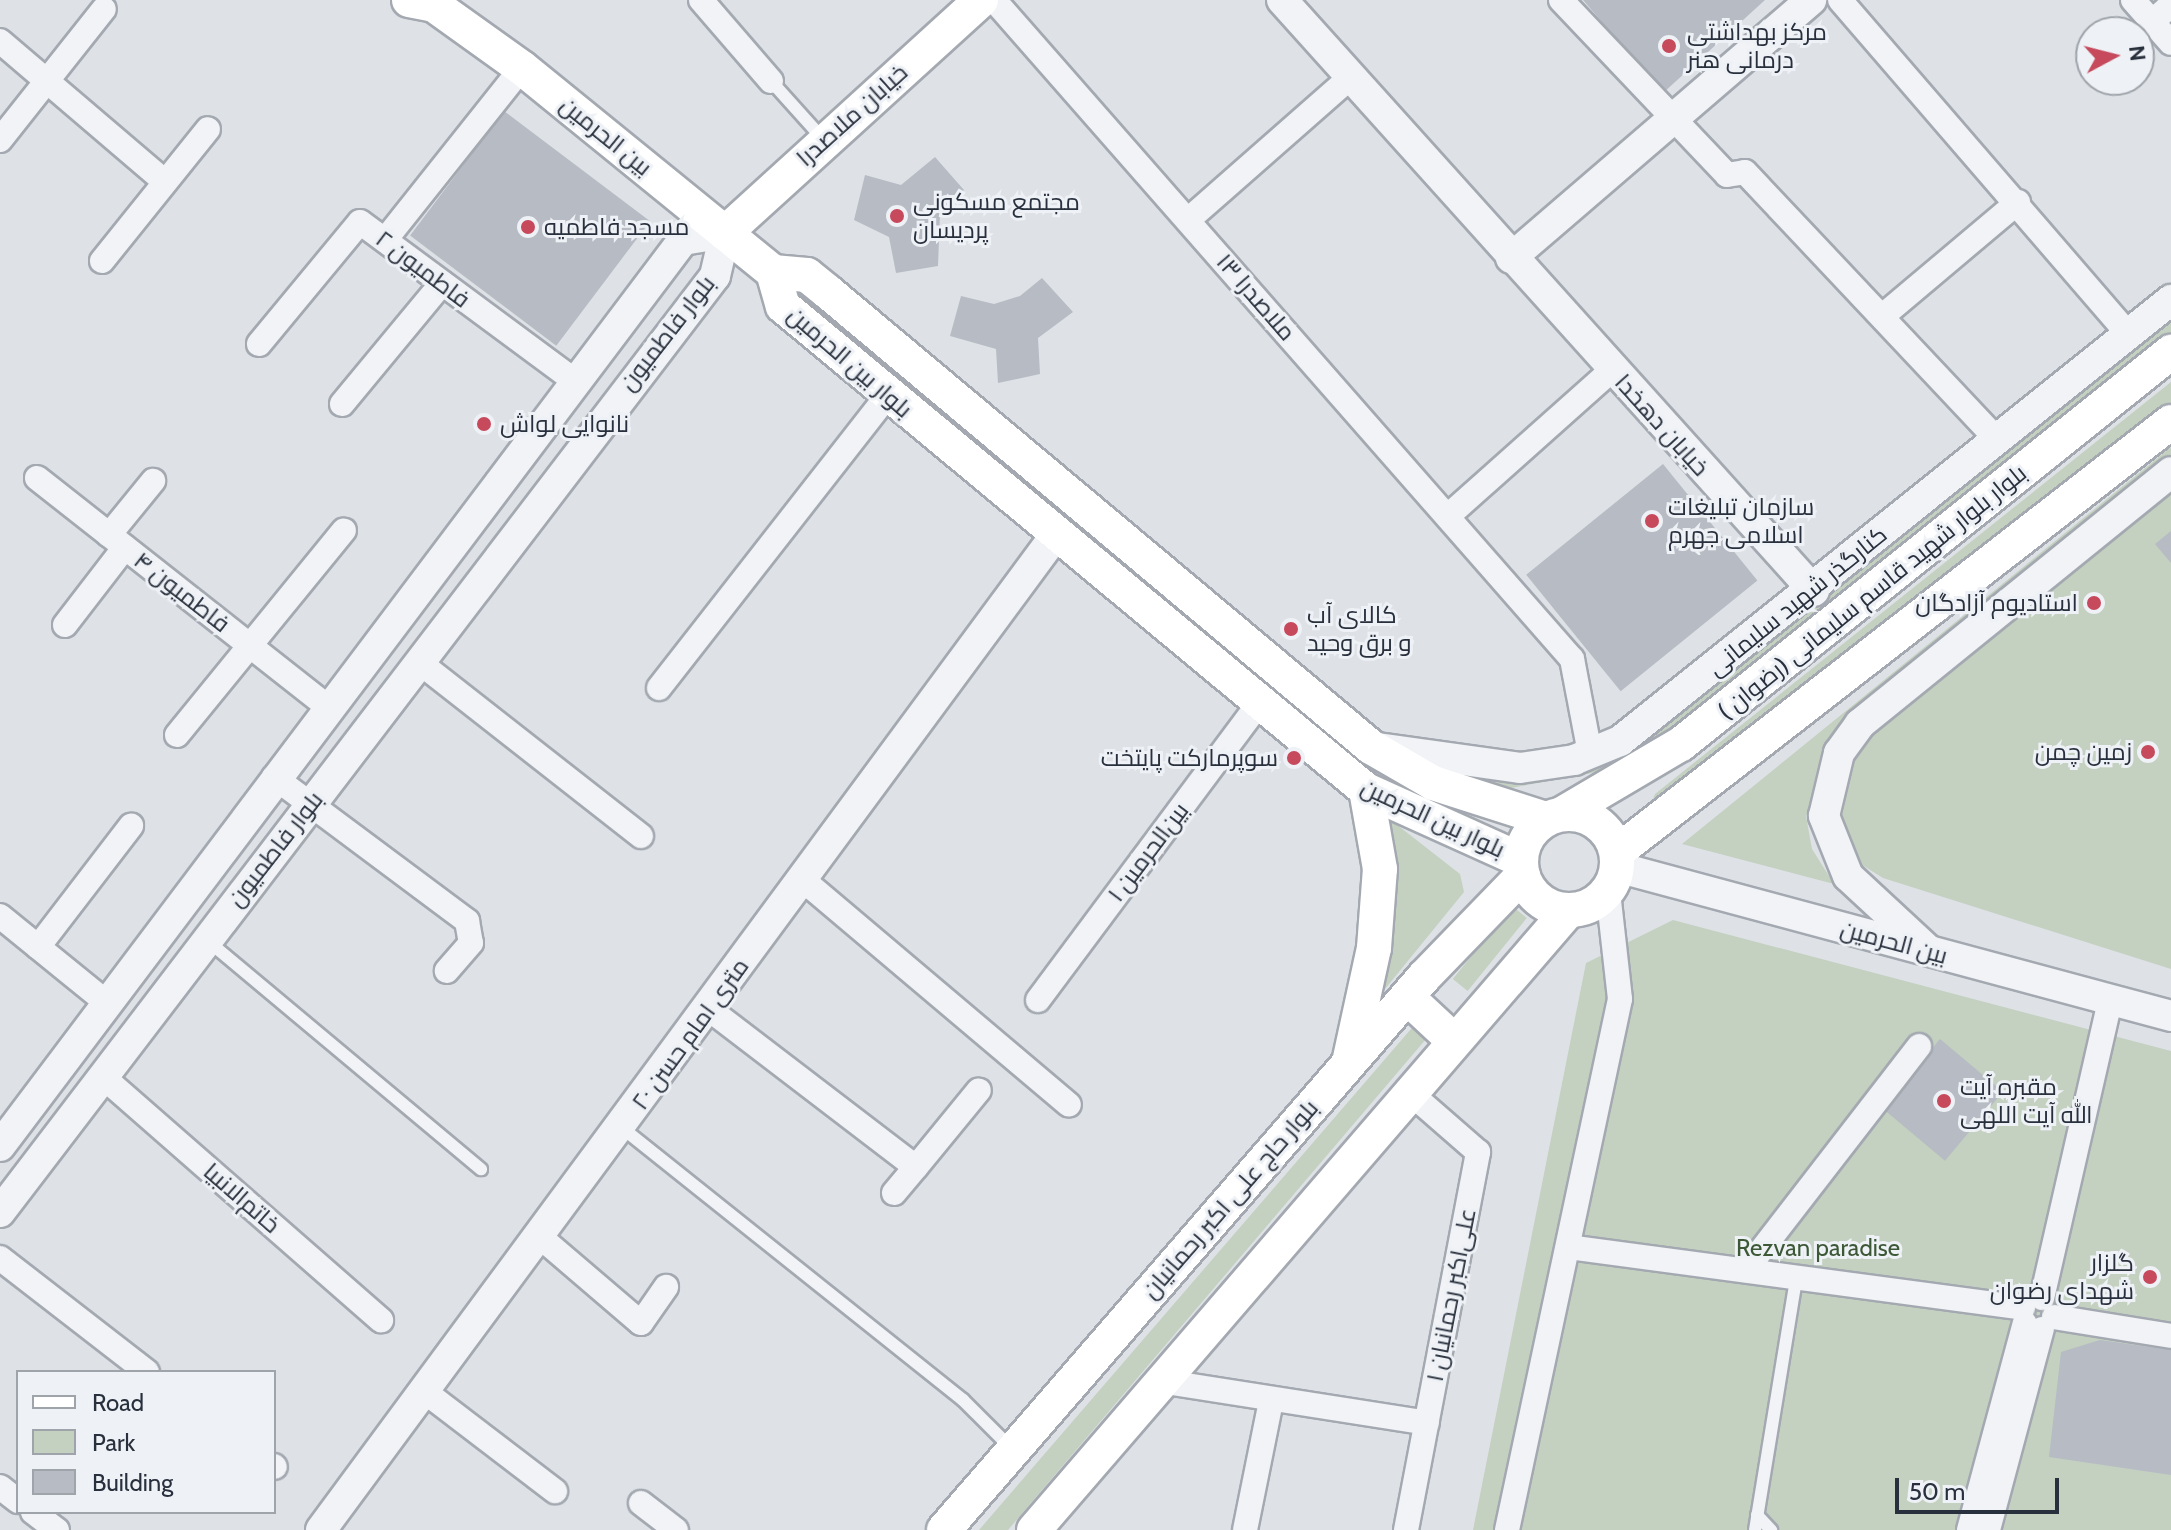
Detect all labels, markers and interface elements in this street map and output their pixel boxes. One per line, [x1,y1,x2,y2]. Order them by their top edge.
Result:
north arrow [2075,16,2155,96]
place label: مرکز بهداشتی درمانی هنر [1687,18,1827,74]
marker: مرکز بهداشتی درمانی هنر [1658,35,1680,57]
text: N [2123,44,2152,63]
street label: خیابان ملاصدرا [791,58,913,172]
street label: بین الحرمین [554,90,658,182]
place label: مجتمع مسکونی پردیسان [913,188,1080,244]
marker: مجتمع مسکونی پردیسان [888,207,906,225]
place label: مسجد فاطمیه [544,213,689,241]
marker: مسجد فاطمیه [519,218,537,236]
street label: فاطمیون ۲ [370,224,476,314]
street label: ملاصدرا ۱۳ [1210,248,1302,346]
street label: بلوار فاطمیون [613,270,721,396]
street label: بلوار بین الحرمین [782,300,918,424]
street label: خیابان دهخدا [1609,368,1715,482]
place label: نانوایی لواش [500,410,629,438]
marker: نانوایی لواش [475,415,493,433]
street label: بلوار بلوار شهید قاسم سلیمانی (رضوان ) [1712,459,2032,725]
place label: سازمان تبلیغات اسلامی جهرم [1668,493,1814,549]
marker: سازمان تبلیغات اسلامی جهرم [1643,512,1661,530]
street label: کنارگذر شهید سلیمانی [1702,520,1892,682]
street label: فاطمیون ۴ [128,546,236,638]
place label: استادیوم آزادگان [1915,589,2078,617]
marker: استادیوم آزادگان [2085,594,2103,612]
place label: کالای آب و برق وحید [1307,601,1411,657]
marker: کالای آب و برق وحید [1282,620,1300,638]
place label: زمین چمن [2035,738,2132,766]
marker: زمین چمن [2139,743,2157,761]
place label: سوپرمارکت پایتخت [1101,744,1278,772]
marker: سوپرمارکت پایتخت [1285,749,1303,767]
street label: بلوار بین الحرمین [1356,772,1510,864]
street label: بلوار فاطمیون [221,786,329,912]
street label: بین‌الحرمین ۱ [1101,797,1195,907]
street label: بین الحرمین [1837,914,1951,970]
street label: ۲۰ متری امام حسن [625,953,755,1115]
place label: مقبره آیت الله آیت اللهی [1960,1073,2093,1129]
marker: مقبره آیت الله آیت اللهی [1935,1092,1953,1110]
street label: بلوار حاج علی اکبر رحمانیان [1136,1094,1324,1304]
street label: خاتم‌الانبیا [198,1157,286,1239]
street label: علی‌اکبر رحمانیان ۱ [1420,1206,1482,1384]
park label: Rezvan paradise [1736,1234,1900,1262]
place label: گلزار شهدای رضوان [1990,1249,2134,1305]
marker: گلزار شهدای رضوان [2141,1268,2159,1286]
legend [16,1370,276,1514]
text: Road [92,1388,144,1417]
text: Park [92,1428,135,1457]
scale bar [1899,1462,2063,1512]
text: Building [92,1468,173,1497]
text: 50 m [1909,1477,1965,1506]

